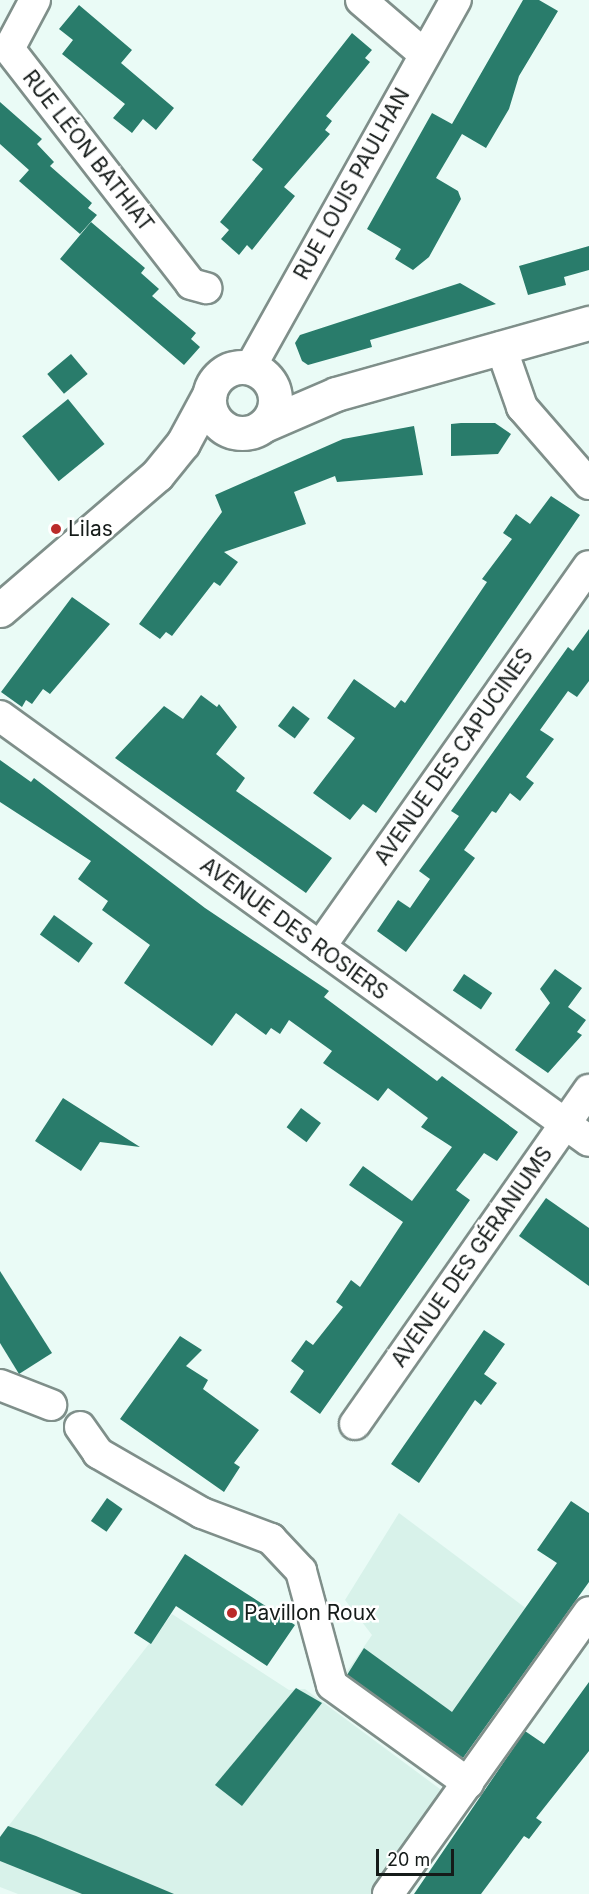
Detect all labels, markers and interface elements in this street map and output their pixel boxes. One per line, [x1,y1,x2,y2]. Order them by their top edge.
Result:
street label: RUE LÉON BATHIAT [17,65,159,237]
street label: RUE LOUIS PAULHAN [289,84,415,284]
place label: Lilas [68,516,113,542]
marker: Lilas [49,522,63,536]
street label: AVENUE DES CAPUCINES [369,644,539,870]
street label: AVENUE DES ROSIERS [195,853,393,1005]
street label: AVENUE DES GÉRANIUMS [386,1142,558,1372]
place label: Pavillon Roux [244,1600,377,1626]
marker: Pavillon Roux [225,1606,239,1620]
scale bar [379,1837,457,1875]
text: 20 m [387,1849,430,1870]

